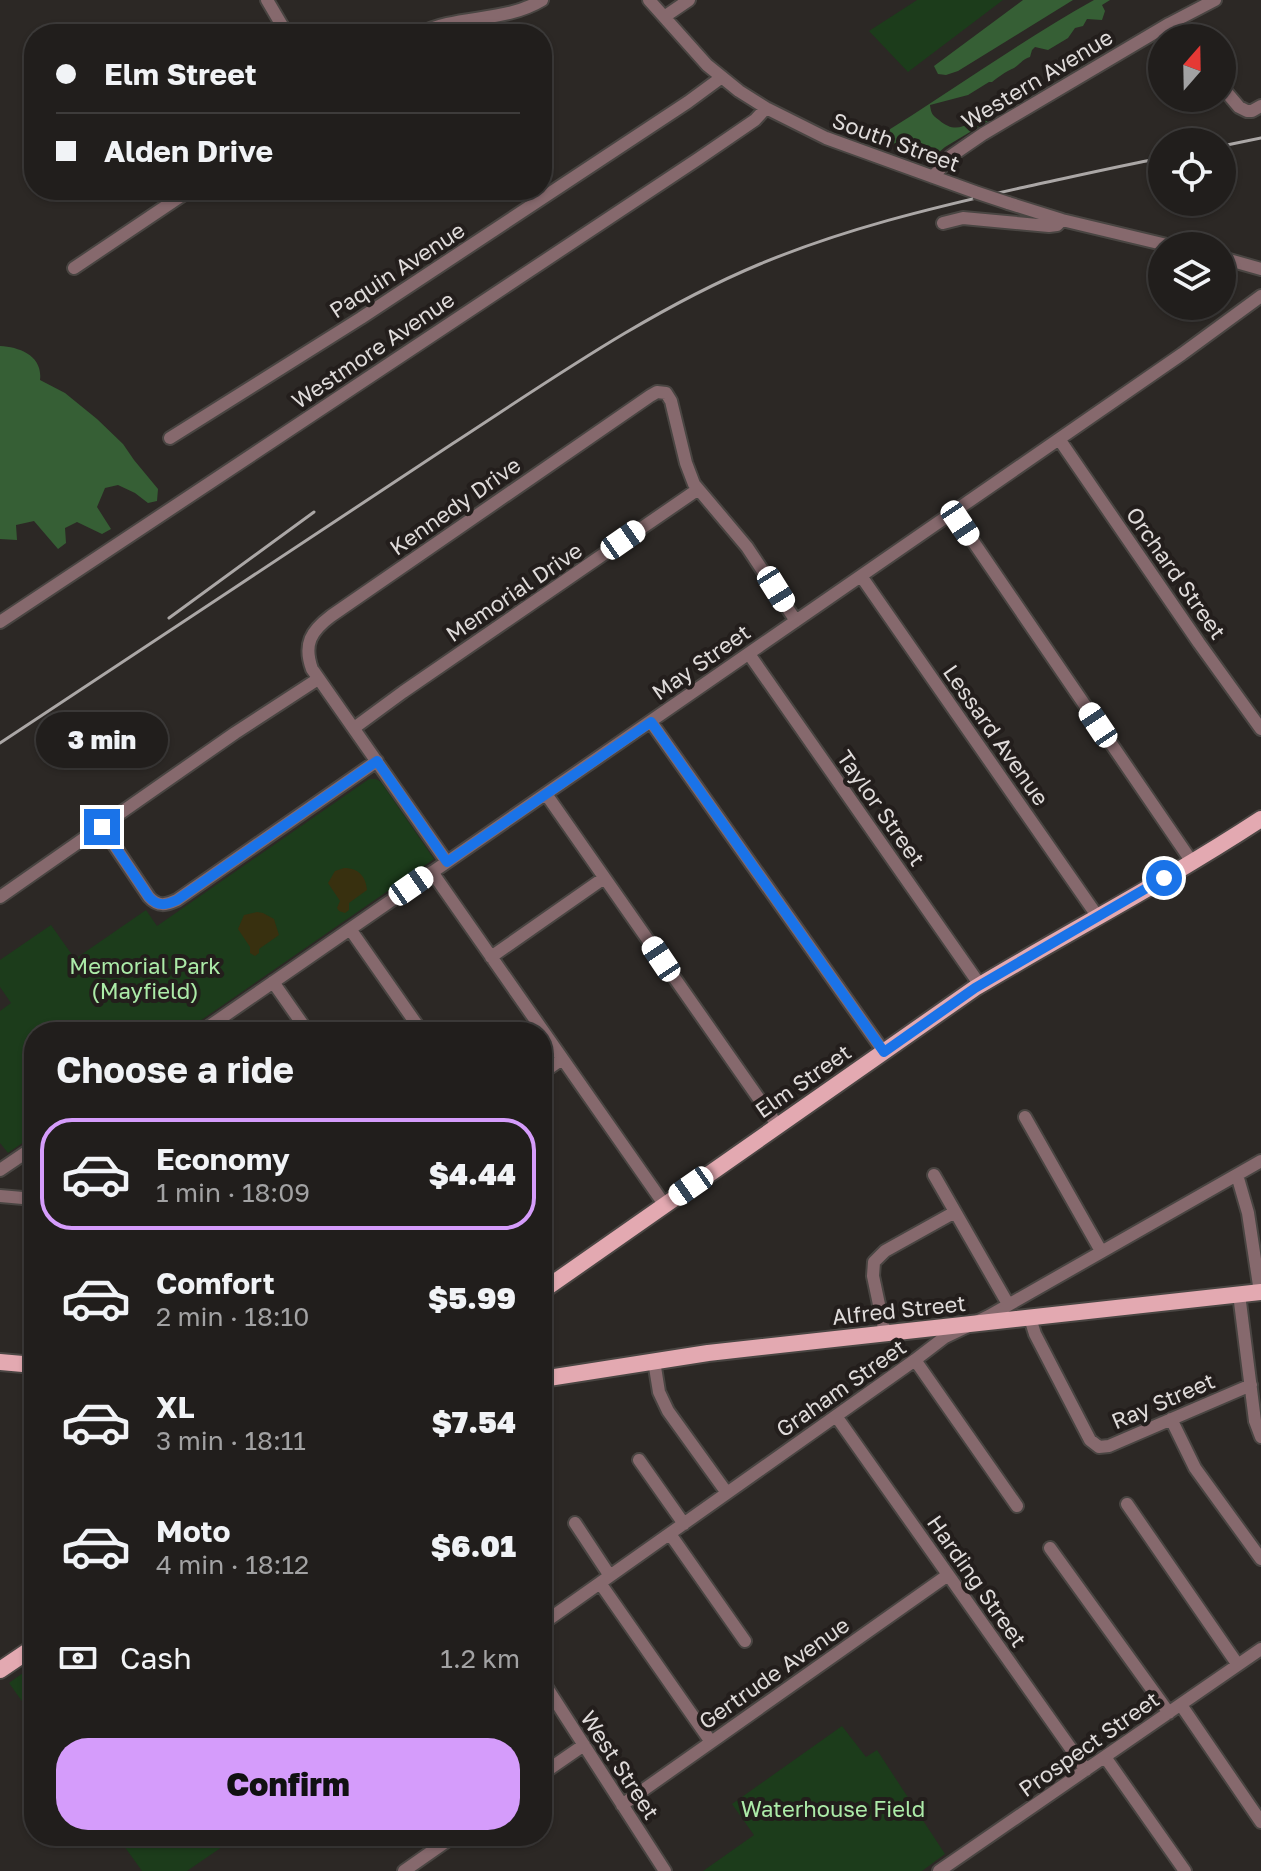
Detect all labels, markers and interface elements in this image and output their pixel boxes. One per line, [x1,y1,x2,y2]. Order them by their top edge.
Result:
street label: Western Avenue [956,23,1117,134]
north arrow [1148,24,1236,112]
map controls [1148,24,1236,320]
text: Elm Street [104,56,257,92]
street label: South Street [829,106,964,177]
button: locate [1148,128,1236,216]
text: Alden Drive [104,133,273,169]
street label: Paquin Avenue [324,216,470,323]
button: layers [1148,232,1236,320]
street label: Westmore Avenue [286,285,459,414]
street label: Kennedy Drive [384,451,525,561]
car [937,496,983,550]
street label: Orchard Street [1121,501,1232,644]
car [596,516,650,564]
street label: Memorial Drive [441,536,587,647]
car [753,562,799,616]
street label: May Street [646,618,755,705]
street label: Lessard Avenue [938,659,1055,810]
car [1075,698,1121,752]
callout: 3 min [36,711,168,767]
text: 3 min [68,724,136,755]
street label: Taylor Street [832,745,931,871]
route end [84,809,120,845]
route start [1146,860,1182,896]
car [384,862,438,910]
car [638,932,684,986]
park label: Memorial Park (Mayfield) [69,952,221,1004]
street label: Elm Street [750,1038,856,1123]
text: Choose a ride [56,1048,294,1091]
icon: car [60,1138,132,1210]
text: Economy [156,1141,290,1177]
text: $4.44 [429,1156,516,1192]
car [664,1162,718,1210]
text: 1 min · 18:09 [156,1177,310,1208]
icon: car [60,1262,132,1334]
text: Comfort [156,1265,275,1301]
text: $5.99 [428,1280,516,1316]
street label: Alfred Street [831,1289,967,1330]
text: 2 min · 18:10 [156,1301,309,1332]
street label: Graham Street [771,1333,911,1442]
street label: Ray Street [1107,1367,1219,1434]
icon: car [60,1386,132,1458]
text: XL [156,1389,195,1425]
text: $7.54 [432,1404,516,1440]
text: 3 min · 18:11 [156,1425,306,1456]
icon: car [60,1510,132,1582]
street label: Harding Street [922,1510,1033,1652]
text: Moto [156,1513,231,1549]
text: $6.01 [431,1528,516,1564]
text: 4 min · 18:12 [156,1549,309,1580]
street label: Gertrude Avenue [693,1611,854,1735]
icon: cash [56,1636,100,1680]
text: Cash [120,1640,192,1676]
text: 1.2 km [440,1643,520,1674]
street label: Prospect Street [1013,1685,1164,1802]
street label: West Street [575,1705,666,1824]
button: Confirm [56,1738,520,1830]
park label: Waterhouse Field [741,1795,925,1822]

